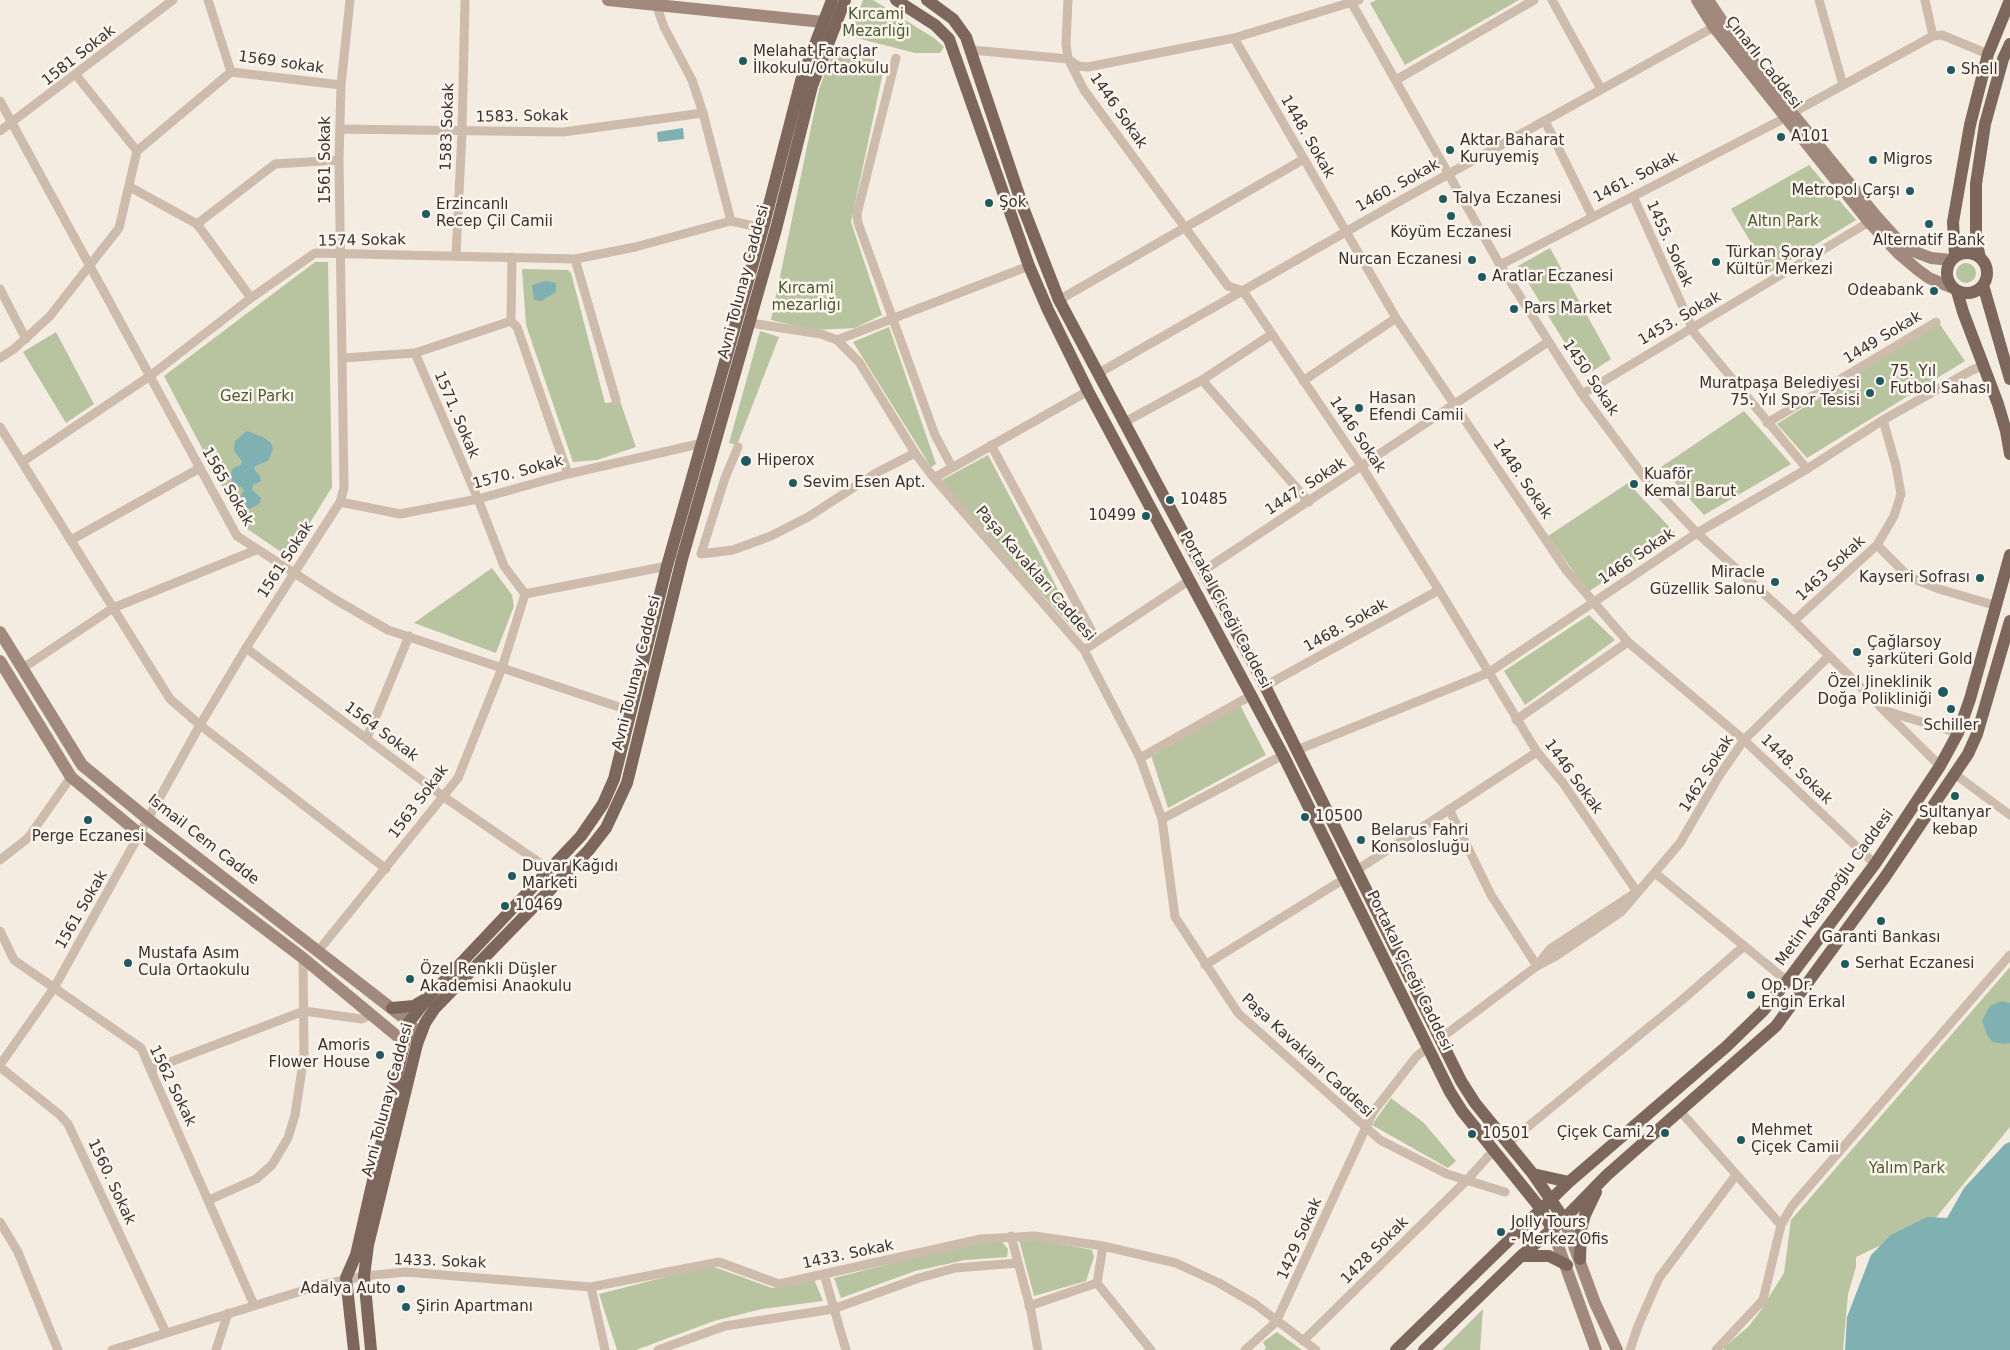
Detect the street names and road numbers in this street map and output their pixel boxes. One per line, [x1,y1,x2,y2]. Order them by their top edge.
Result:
street label: Çınarlı Caddesi [1721,13,1805,113]
street label: 1581 Sokak [39,22,119,90]
street label: 1569 sokak [237,48,325,78]
street label: 1446 Sokak [1085,70,1151,152]
street label: 1583 Sokak [437,83,459,171]
street label: 1448. Sokak [1276,92,1338,182]
street label: 1583. Sokak [475,107,569,127]
street label: 1561 Sokak [317,116,335,204]
street label: 1461. Sokak [1591,149,1681,207]
street label: 1460. Sokak [1353,156,1443,216]
street label: 1455. Sokak [1642,198,1696,290]
street label: Avni Tolunay Caddesi [715,203,773,361]
street label: 1574 Sokak [318,231,406,251]
street label: 1453. Sokak [1635,288,1725,350]
street label: 1449 Sokak [1841,308,1925,368]
street label: 1450 Sokak [1558,337,1622,419]
street label: 1571. Sokak [430,369,482,461]
street label: 1446 Sokak [1325,394,1389,476]
street label: 1448. Sokak [1489,436,1555,522]
street label: 1565 Sokak [197,444,257,530]
street label: 1570. Sokak [471,452,565,494]
street label: 1447. Sokak [1262,454,1350,520]
street label: Paşa Kavakları Caddesi [971,503,1099,645]
street label: 1561 Sokak [255,518,317,602]
street label: 1466 Sokak [1596,525,1678,589]
street label: Portakal Çiceği Caddesi [1176,528,1274,692]
street label: 1463 Sokak [1793,532,1869,606]
street label: Avni Tolunay Caddesi [609,594,665,752]
street label: 1468. Sokak [1301,596,1391,656]
street label: 1564 Sokak [340,698,422,766]
street label: 1448. Sokak [1756,731,1836,809]
street label: 1462 Sokak [1676,732,1738,816]
street label: 1446 Sokak [1540,736,1606,818]
street label: 1563 Sokak [385,761,453,843]
street label: Ismail Cem Cadde [144,791,262,889]
street label: Metin Kasapoğlu Caddesi [1772,806,1898,970]
street label: 1561 Sokak [52,867,112,953]
street label: Portakal Çiceği Caddesi [1362,888,1456,1054]
street label: Paşa Kavakları Caddesi [1238,990,1376,1122]
street label: Avni Tolunay Caddesi [359,1021,417,1179]
street label: 1562 Sokak [145,1043,199,1129]
street label: 1560. Sokak [83,1136,139,1228]
street label: 1429 Sokak [1274,1195,1326,1283]
street label: 1428 Sokak [1338,1214,1412,1288]
street label: 1433. Sokak [801,1237,895,1273]
street label: 1433. Sokak [393,1251,487,1273]

